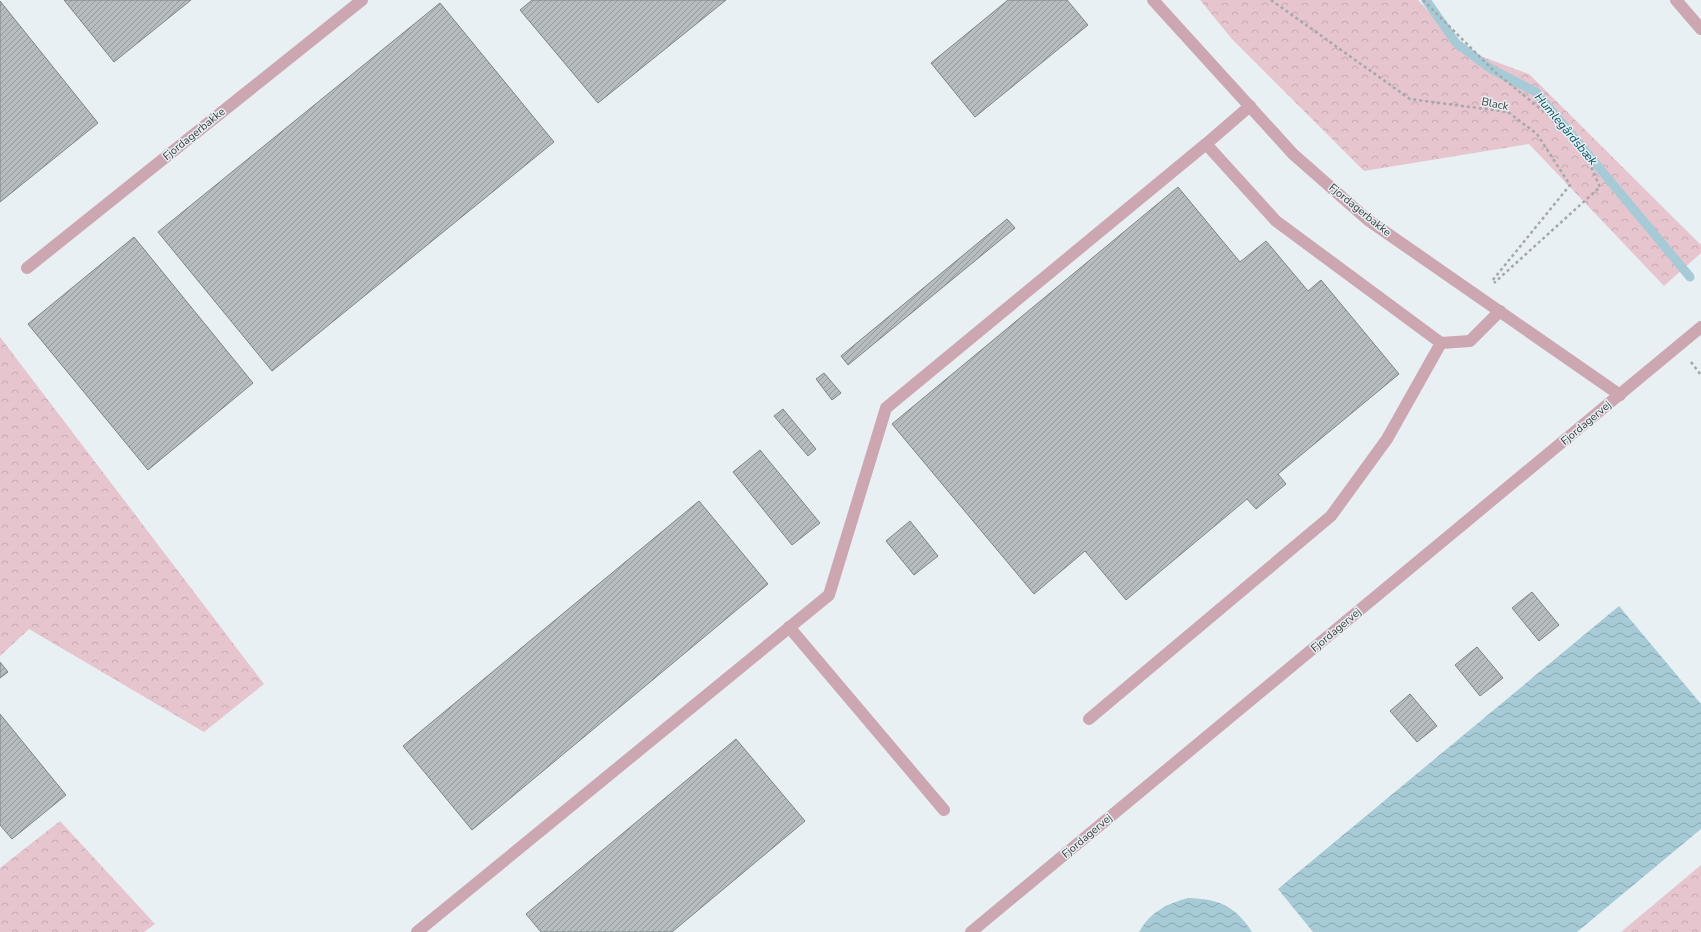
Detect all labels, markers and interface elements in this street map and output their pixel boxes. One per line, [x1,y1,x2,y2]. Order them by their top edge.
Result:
water label: Humlegårdsbæk [1531,89,1602,169]
street label: Black [1480,94,1510,114]
street label: Fjordagerbakke [160,104,228,164]
street label: Fjordagerbakke [1326,180,1394,240]
street label: Fjordagervej [1558,398,1614,448]
street label: Fjordagervej [1308,605,1364,655]
street label: Fjordagervej [1059,811,1115,861]

